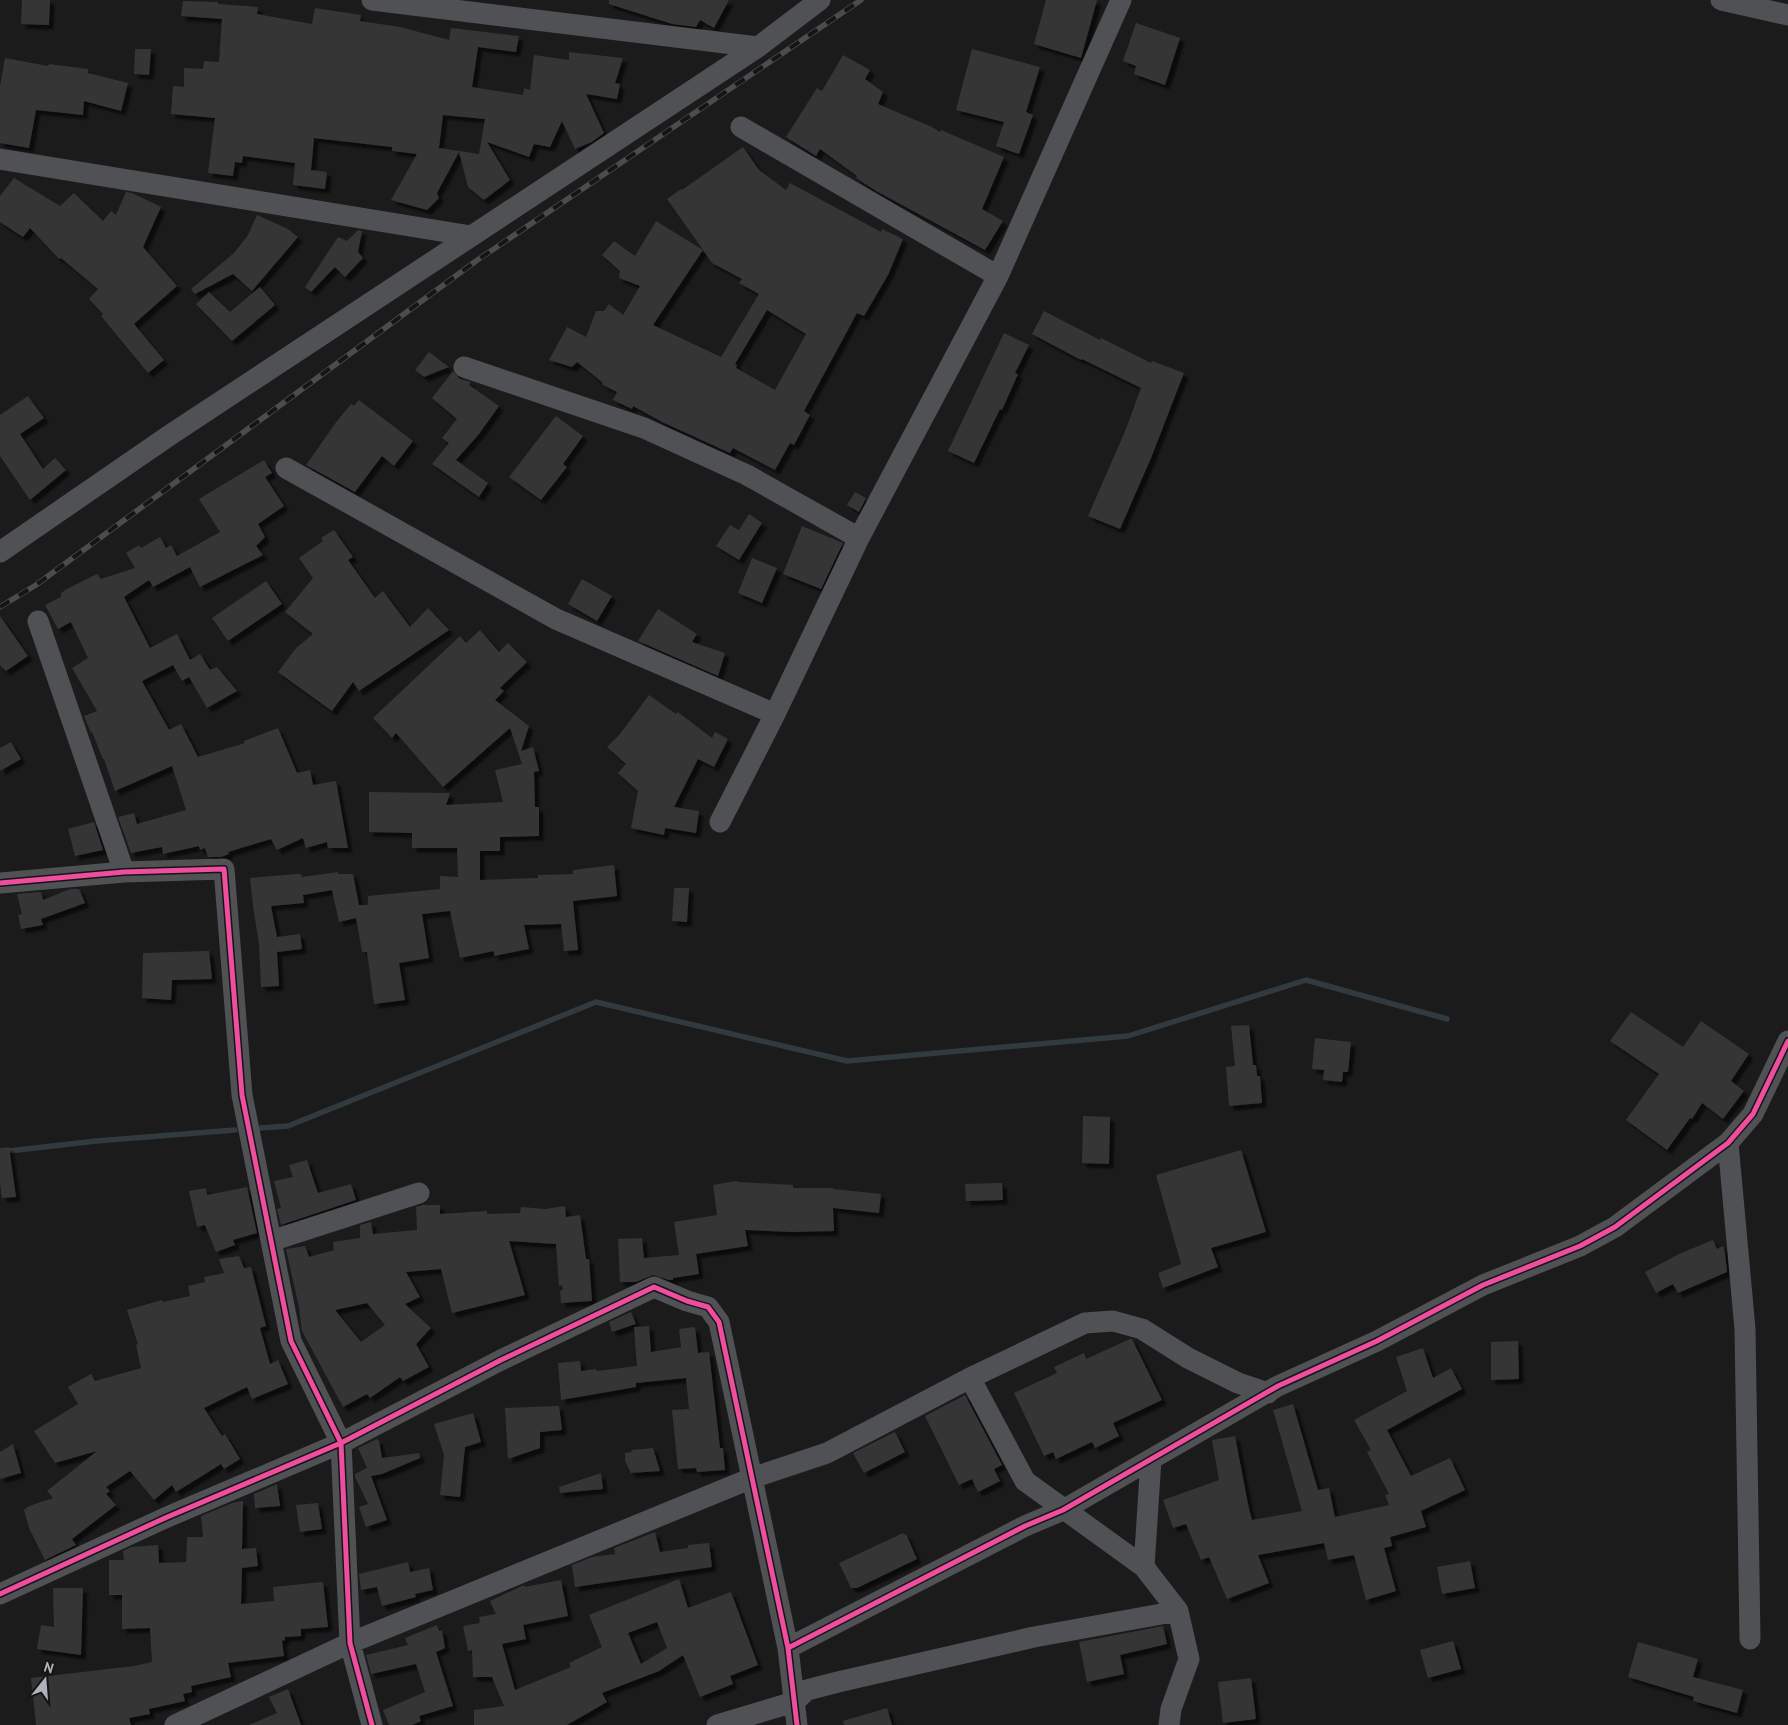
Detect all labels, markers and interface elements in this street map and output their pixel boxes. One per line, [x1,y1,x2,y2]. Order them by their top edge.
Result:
north arrow [20,1655,70,1705]
text: N [42,1658,56,1678]

